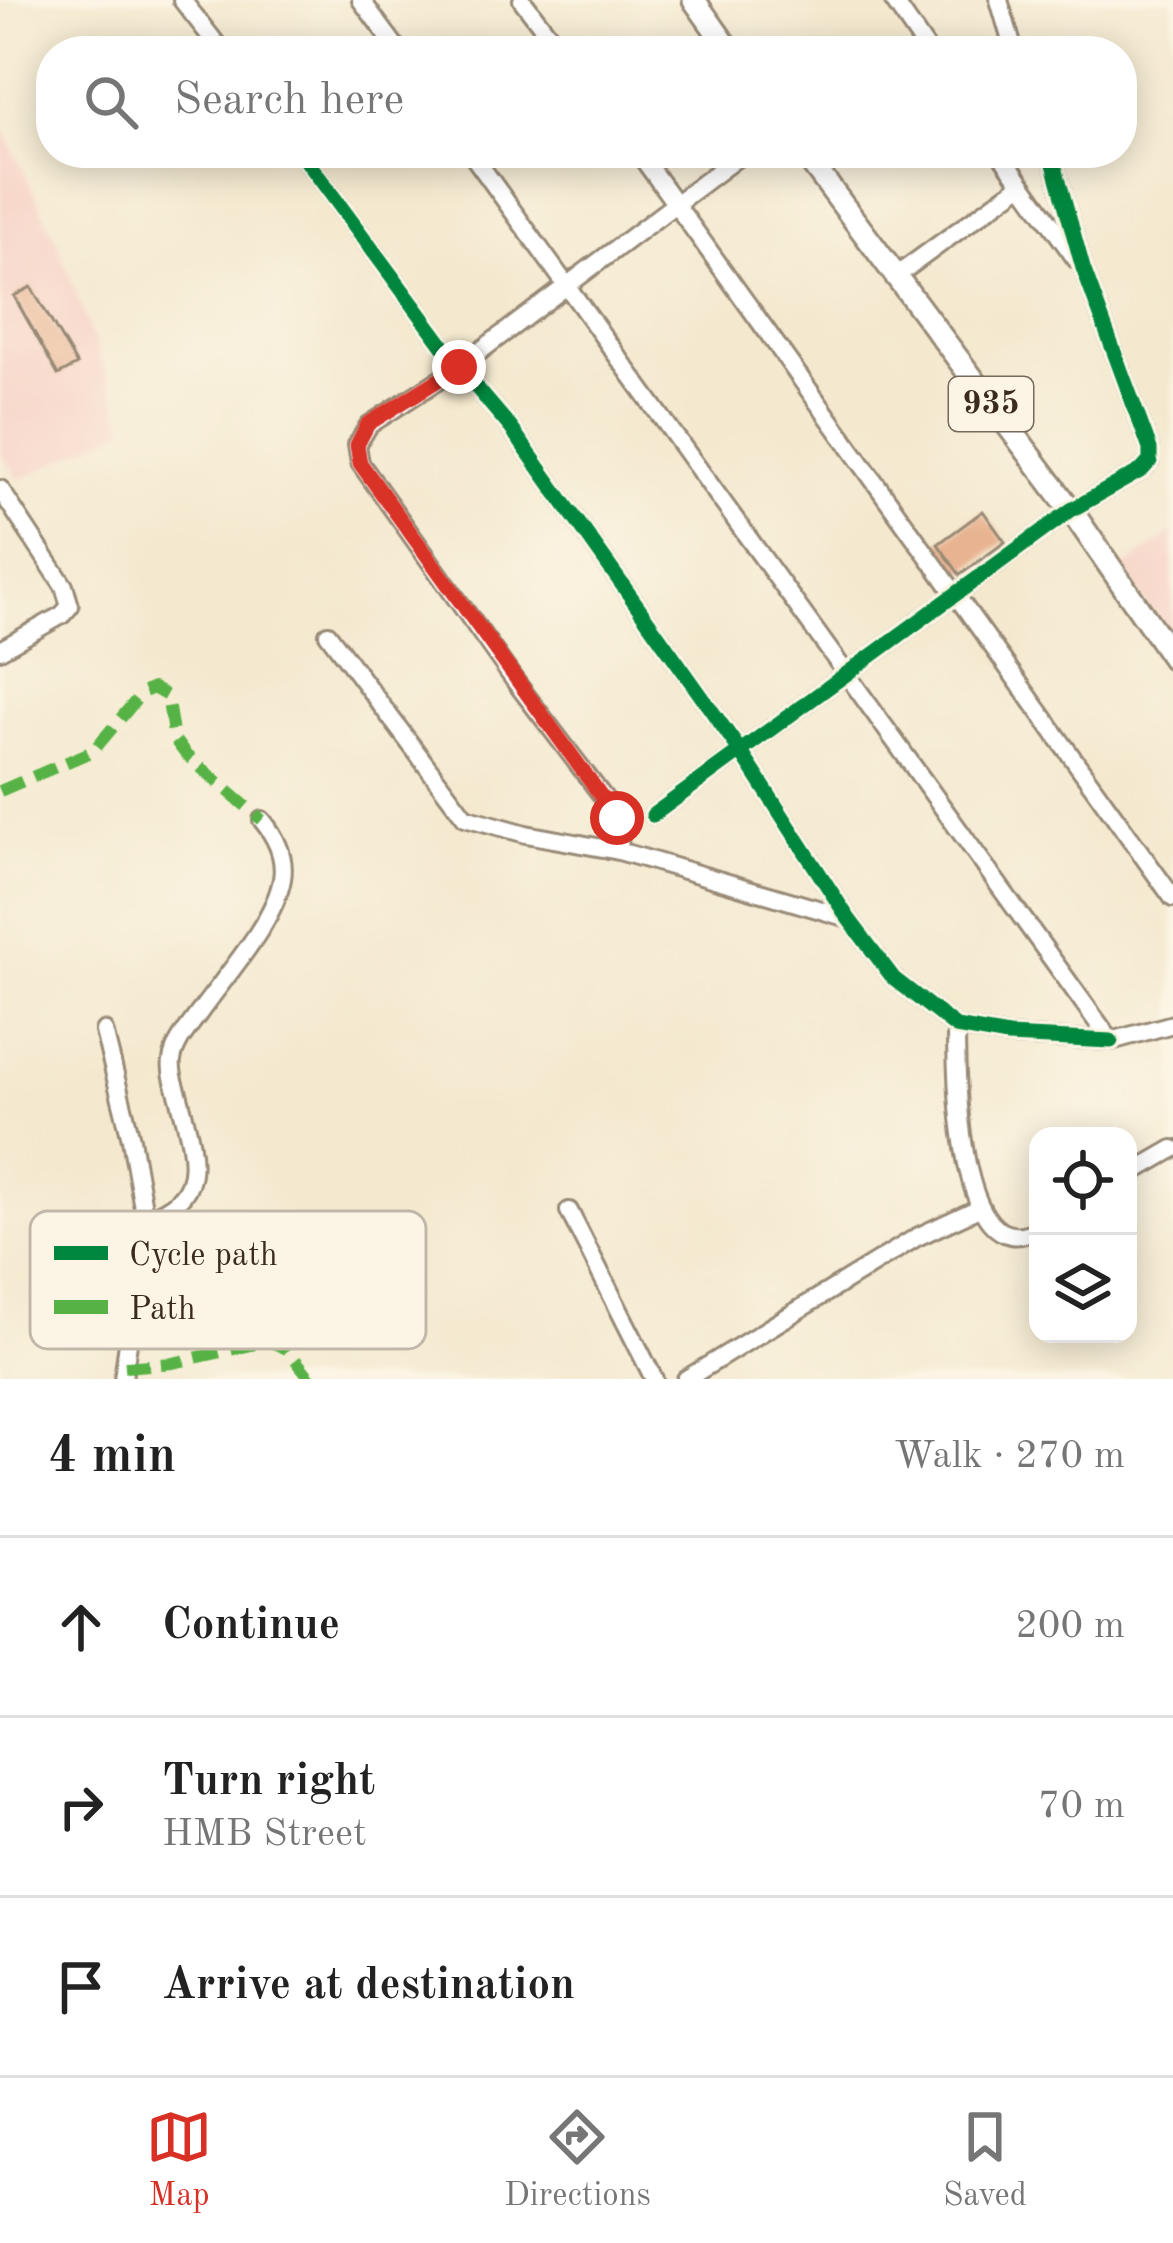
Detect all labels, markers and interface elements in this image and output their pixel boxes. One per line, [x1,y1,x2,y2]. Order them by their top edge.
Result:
search box [36,36,1137,168]
icon: search [78,69,144,135]
text: Search here [174,79,404,124]
route end [432,340,486,394]
road number: 935 [949,377,1033,431]
route start [590,791,644,845]
map controls [1029,1127,1137,1343]
button: locate [1029,1127,1137,1235]
legend [30,1211,426,1349]
button: layers [1029,1235,1137,1343]
text: Cycle path [129,1240,278,1273]
text: Path [129,1294,196,1327]
text: 4 min [48,1432,176,1483]
text: Walk · 270 m [894,1437,1125,1476]
icon: ahead [48,1594,114,1660]
text: Continue [162,1604,340,1649]
text: 200 m [1015,1607,1125,1646]
text: Turn right [162,1760,375,1805]
icon: right [48,1774,114,1840]
text: 70 m [1038,1787,1125,1826]
text: HMB Street [162,1815,367,1854]
icon: arrive [48,1954,114,2020]
text: Arrive at destination [162,1964,575,2009]
tab: Map [146,2104,212,2217]
tab: Directions [504,2104,651,2217]
tab: Saved [943,2104,1027,2217]

